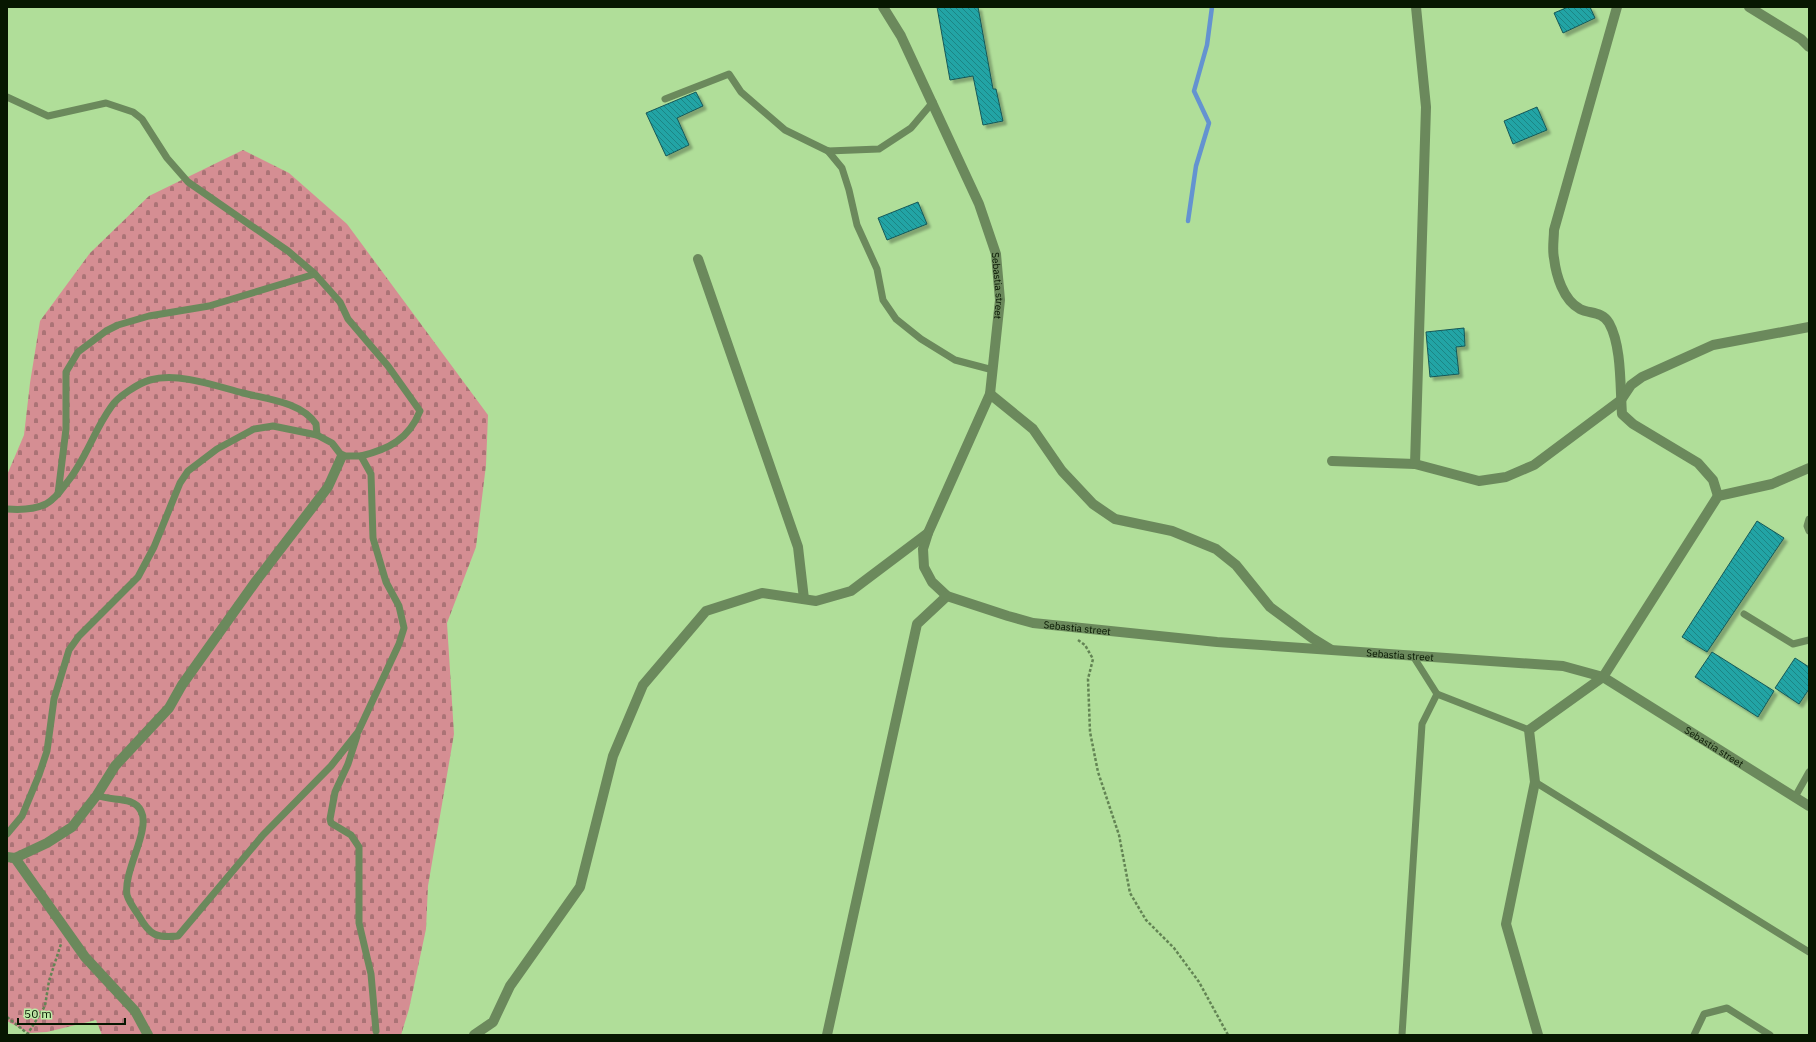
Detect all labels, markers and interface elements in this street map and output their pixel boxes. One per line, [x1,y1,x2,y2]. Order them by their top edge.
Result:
street label: Sebastia street [989,252,1006,320]
street label: Sebastia street [1043,618,1112,638]
street label: Sebastia street [1366,646,1435,664]
street label: Sebastia street [1682,724,1746,771]
scale bar [18,1000,125,1026]
text: 50 m [24,1006,52,1021]

